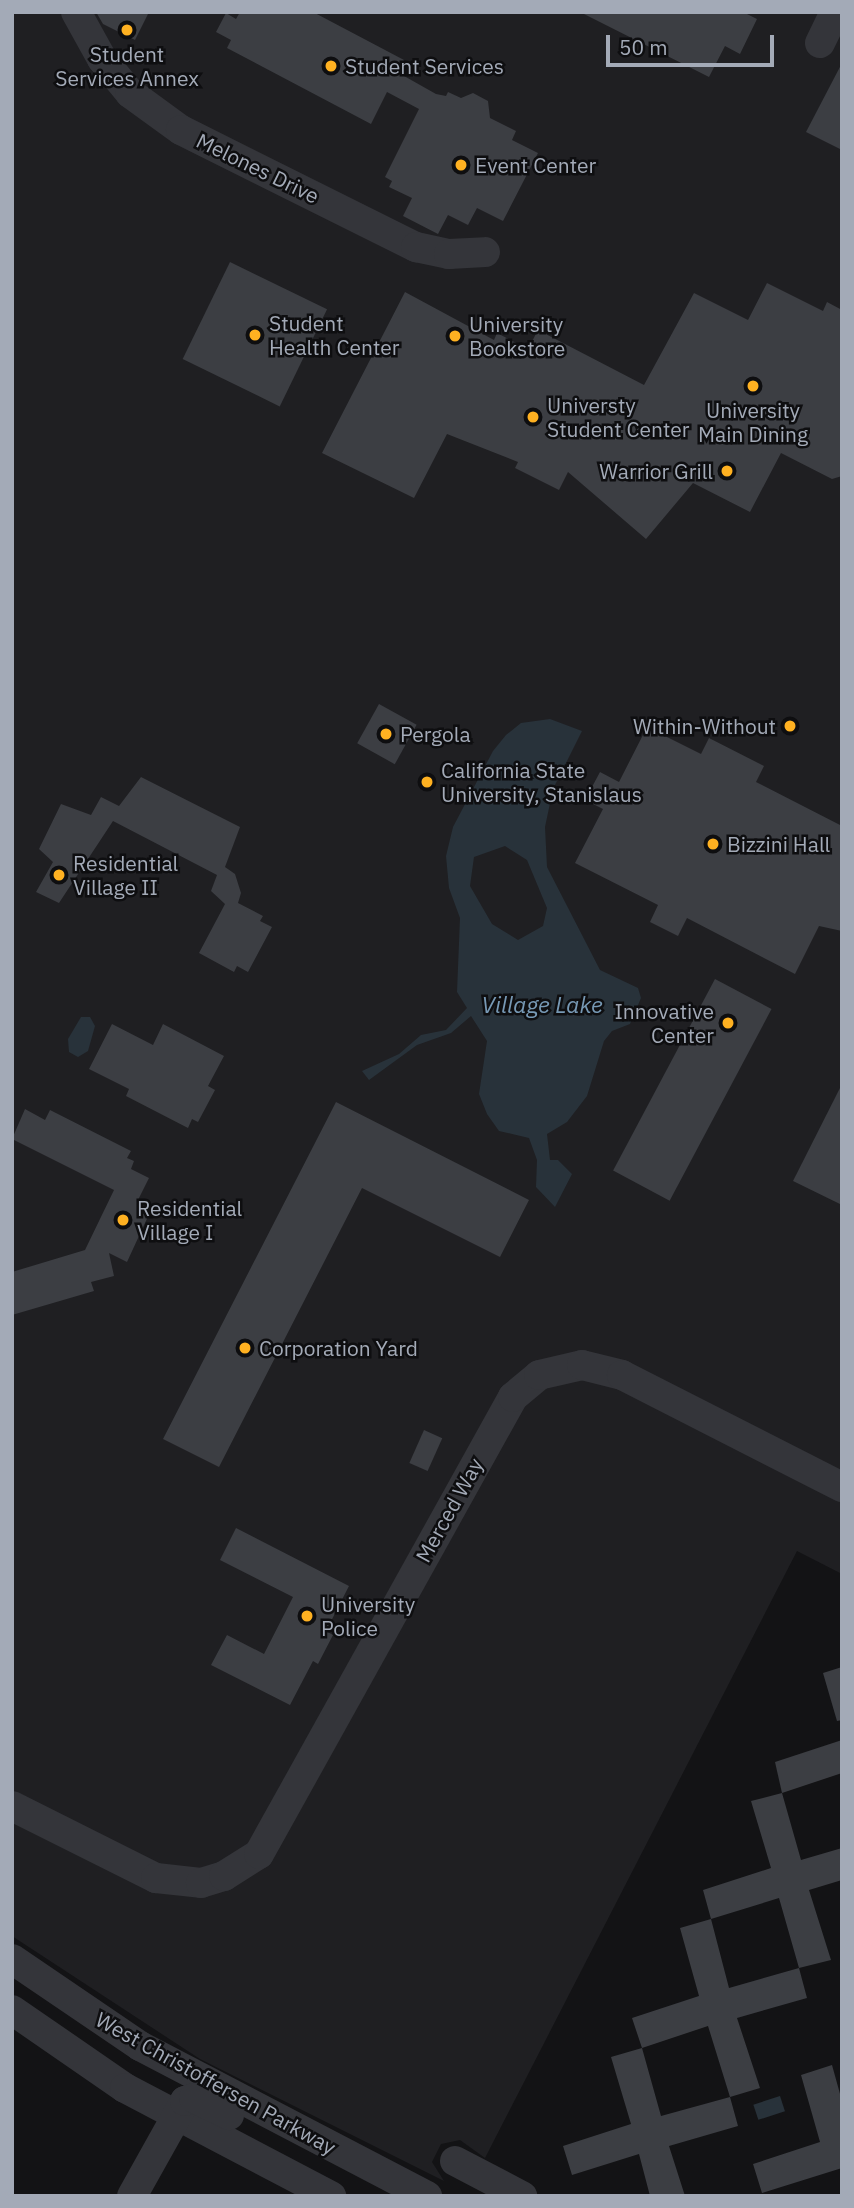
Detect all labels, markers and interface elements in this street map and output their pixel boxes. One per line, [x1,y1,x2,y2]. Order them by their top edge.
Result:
scale bar [609,21,777,65]
marker: Student Services Annex [119,22,135,38]
text: 50 m [619,33,668,61]
place label: Student Services Annex [55,41,199,91]
place label: Student Services [345,53,504,79]
marker: Student Services [323,58,339,74]
street label: Melones Drive [193,127,323,209]
place label: Event Center [475,152,596,178]
marker: Event Center [453,157,469,173]
place label: Student Health Center [269,310,399,360]
place label: University Bookstore [469,311,565,361]
marker: Student Health Center [247,327,263,343]
marker: University Bookstore [447,328,463,344]
marker: University Main Dining [745,378,761,394]
place label: Universty Student Center [547,392,689,442]
place label: University Main Dining [698,397,808,447]
marker: Universty Student Center [525,409,541,425]
place label: Warrior Grill [599,458,713,484]
marker: Warrior Grill [719,463,735,479]
place label: Within-Without [633,713,776,739]
marker: Within-Without [782,718,798,734]
place label: Pergola [400,721,471,747]
marker: Pergola [378,726,394,742]
place label: California State University, Stanislaus [441,757,642,807]
marker: California State University, Stanislaus [419,774,435,790]
place label: Bizzini Hall [727,831,830,857]
marker: Bizzini Hall [705,836,721,852]
place label: Residential Village II [73,850,178,900]
marker: Residential Village II [51,867,67,883]
water label: Village Lake [481,990,603,1018]
place label: Innovative Center [614,998,714,1048]
marker: Innovative Center [720,1015,736,1031]
place label: Residential Village I [137,1195,242,1245]
marker: Residential Village I [115,1212,131,1228]
place label: Corporation Yard [259,1335,418,1361]
marker: Corporation Yard [237,1340,253,1356]
street label: Merced Way [410,1453,488,1567]
place label: University Police [321,1591,415,1641]
marker: University Police [299,1608,315,1624]
street label: West Christoffersen Parkway [92,2006,340,2160]

